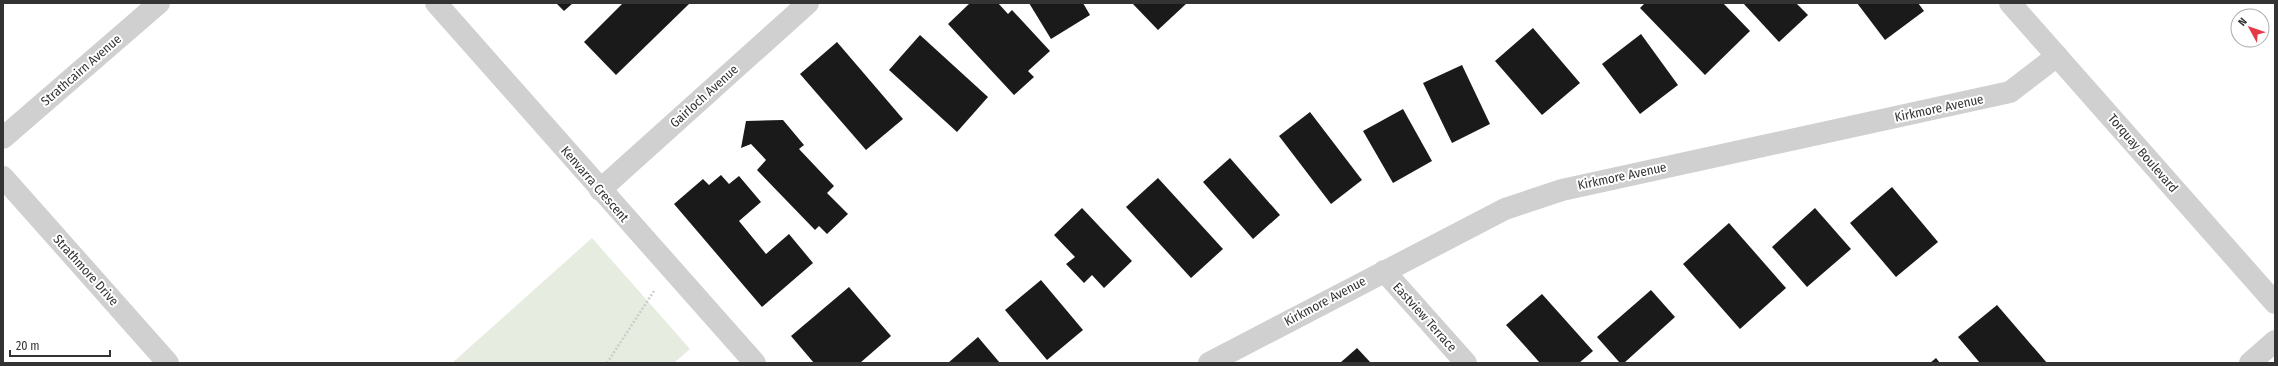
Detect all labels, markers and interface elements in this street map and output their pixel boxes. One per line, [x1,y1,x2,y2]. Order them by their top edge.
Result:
north arrow [2230,8,2270,48]
text: N [2236,15,2250,29]
street label: Strathcairn Avenue [38,31,124,109]
street label: Gairloch Avenue [667,62,741,130]
street label: Kirkmore Avenue [1893,91,1985,125]
street label: Torquay Boulevard [2105,111,2181,195]
street label: Kenvarra Crescent [558,143,632,225]
street label: Kirkmore Avenue [1576,159,1668,193]
street label: Strathmore Drive [50,231,122,309]
street label: Kirkmore Avenue [1282,273,1368,329]
street label: Eastview Terrace [1390,279,1460,355]
scale bar [10,332,110,358]
text: 20 m [16,339,40,353]

